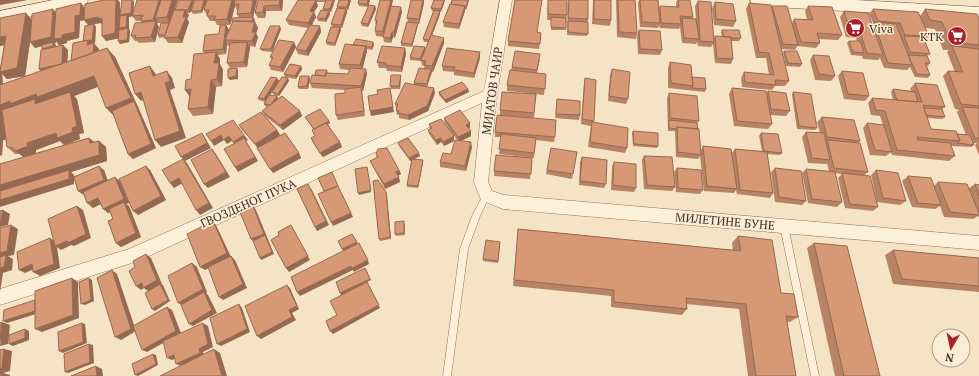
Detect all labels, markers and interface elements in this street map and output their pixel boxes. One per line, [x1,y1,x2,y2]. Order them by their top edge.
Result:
supermarket icon: Viva [844,17,866,39]
place label: Viva [869,21,893,36]
supermarket icon: KTK [946,25,968,47]
place label: KTK [920,29,943,44]
street label: МИЈАТОВ ЧАИР [478,46,506,136]
street label: ГВОЗДЕНОГ ПУКА [198,175,299,231]
street label: МИЛЕТИНЕ БУНЕ [675,209,775,233]
north arrow [931,328,971,368]
text: N [944,350,955,365]

